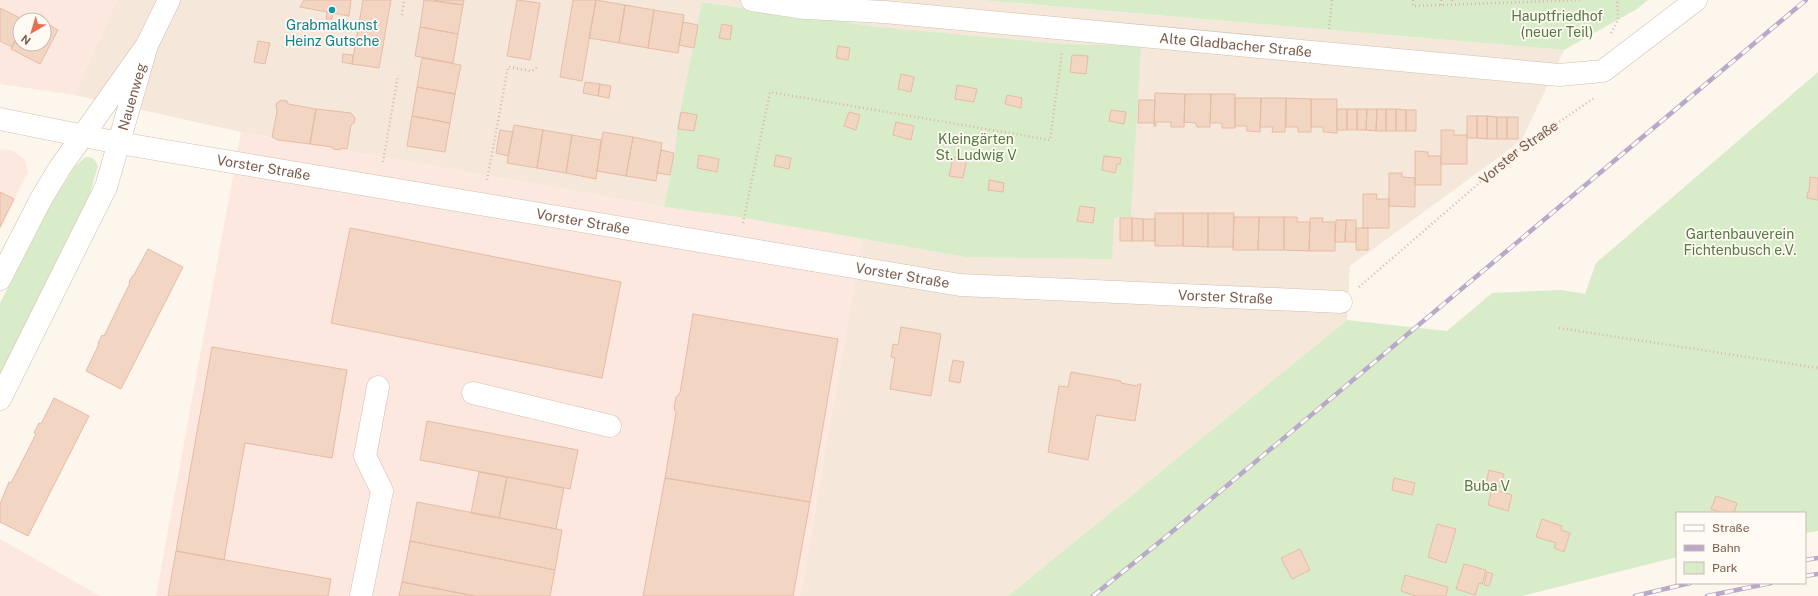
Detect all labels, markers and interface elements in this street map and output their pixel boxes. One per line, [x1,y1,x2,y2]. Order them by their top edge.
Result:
marker: Grabmalkunst Heinz Gutsche [327,5,337,15]
park label: Hauptfriedhof (neuer Teil) [1511,8,1603,40]
north arrow [12,12,52,52]
place label: Grabmalkunst Heinz Gutsche [285,17,379,49]
street label: Alte Gladbacher Straße [1159,30,1313,60]
text: N [19,33,33,47]
street label: Nauenweg [115,61,149,132]
street label: Vorster Straße [1476,117,1561,187]
park label: Kleingärten St. Ludwig V [935,131,1017,163]
street label: Vorster Straße [215,152,312,183]
street label: Vorster Straße [535,206,631,237]
park label: Gartenbauverein Fichtenbusch e.V. [1683,226,1797,258]
street label: Vorster Straße [854,260,951,291]
street label: Vorster Straße [1178,287,1273,307]
park label: Buba V [1464,478,1511,494]
legend [1676,512,1806,584]
text: Straße [1712,521,1750,535]
text: Bahn [1712,541,1741,555]
text: Park [1712,561,1738,575]

